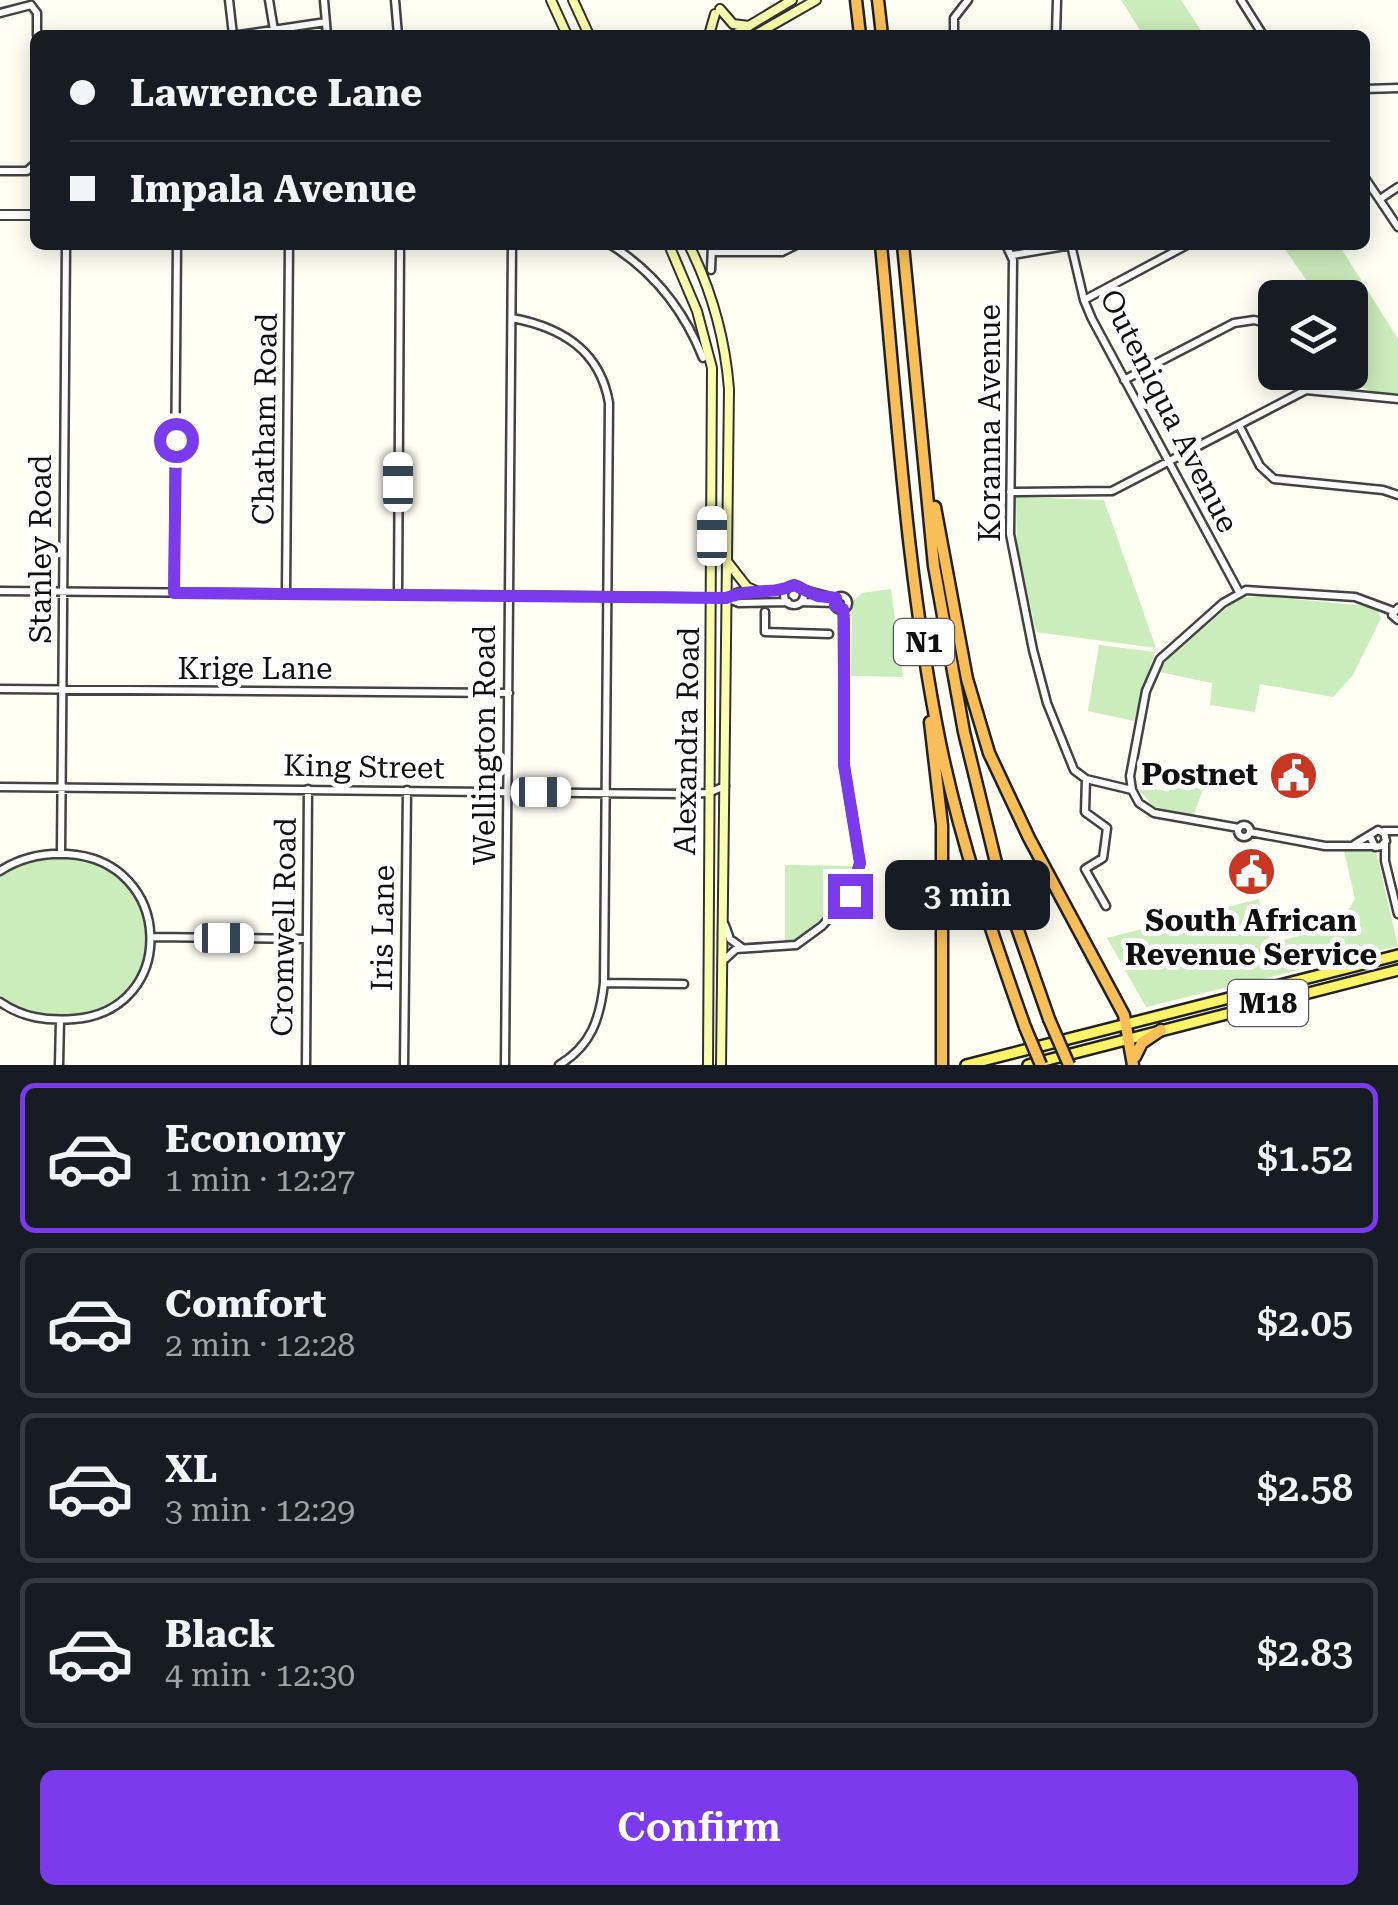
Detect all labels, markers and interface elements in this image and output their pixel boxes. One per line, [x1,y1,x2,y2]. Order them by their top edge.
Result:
text: Lawrence Lane [130,71,422,115]
text: Impala Avenue [130,167,417,211]
map controls [1258,280,1368,390]
button: layers [1258,280,1368,390]
street label: Outeniqua Avenue [1093,283,1246,538]
street label: Koranna Avenue [972,304,1007,542]
street label: Chatham Road [245,313,284,525]
route start [154,418,199,463]
car [383,452,413,512]
street label: Stanley Road [23,454,58,644]
car [697,506,727,566]
road number: N1 [894,619,954,665]
street label: Wellington Road [467,625,502,865]
street label: Alexandra Road [667,626,706,856]
street label: Krige Lane [177,651,333,686]
street label: King Street [283,748,445,785]
public building icon: Postnet [1267,749,1319,801]
place label: Postnet [1141,757,1258,792]
car [511,777,571,807]
street label: Cromwell Road [264,817,303,1037]
public building icon: South African Revenue Service [1225,846,1277,898]
callout: 3 min [885,861,1050,931]
street label: Iris Lane [364,865,401,991]
route end [828,874,873,919]
text: 3 min [923,876,1012,914]
place label: South African Revenue Service [1125,903,1377,972]
car [194,923,254,953]
road number: M18 [1228,980,1308,1026]
icon: car [45,1113,135,1203]
text: Economy [165,1117,345,1161]
text: $1.52 [1257,1136,1353,1180]
text: 1 min · 12:27 [165,1161,355,1199]
icon: car [45,1278,135,1368]
text: Comfort [165,1282,326,1326]
text: $2.05 [1257,1301,1353,1345]
text: 2 min · 12:28 [165,1326,355,1364]
icon: car [45,1443,135,1533]
text: XL [165,1447,217,1491]
text: $2.58 [1257,1466,1353,1510]
text: 3 min · 12:29 [165,1491,355,1529]
icon: car [45,1608,135,1698]
text: Black [165,1612,275,1656]
text: $2.83 [1257,1631,1353,1675]
text: 4 min · 12:30 [165,1656,355,1694]
button: Confirm [40,1770,1358,1885]

